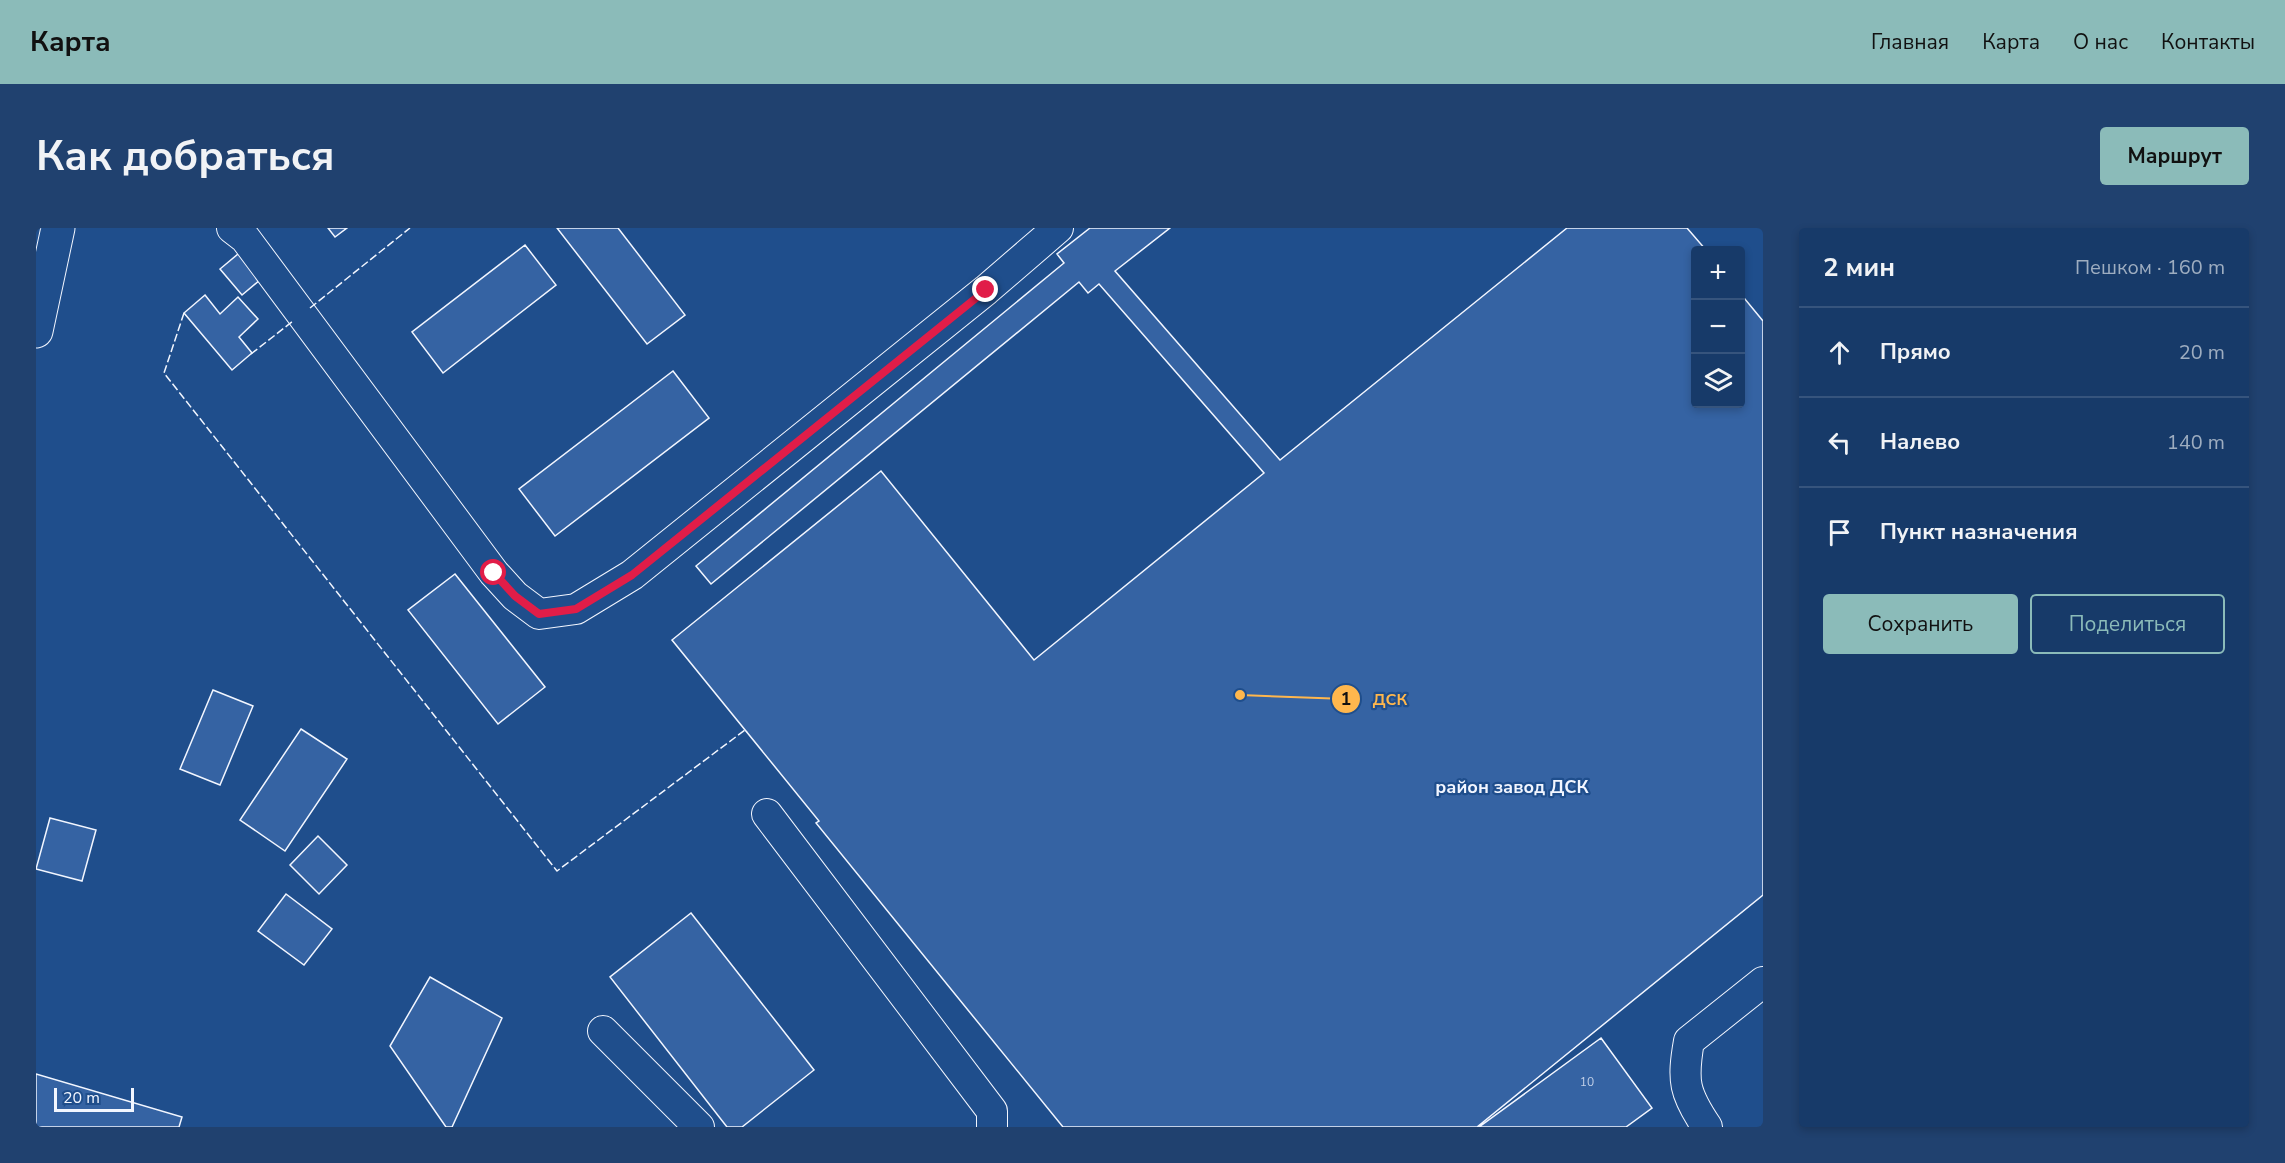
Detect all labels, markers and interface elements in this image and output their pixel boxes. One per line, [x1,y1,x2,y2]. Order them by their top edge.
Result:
text: Карта [30,23,111,61]
text: Главная [1871,28,1949,56]
text: Карта [1982,28,2040,56]
text: О нас [2073,28,2128,56]
text: Контакты [2161,28,2255,56]
button: Маршрут [2100,127,2249,185]
text: Как добраться [36,128,335,185]
map controls [1691,246,1745,408]
button: + [1691,246,1745,300]
text: 2 мин [1823,250,1895,285]
text: Пешком · 160 m [2075,254,2225,281]
route end [972,276,998,302]
button: − [1691,300,1745,354]
icon: ahead [1823,336,1856,369]
text: Прямо [1880,337,1951,367]
text: 20 m [2179,339,2225,366]
button: layers [1691,354,1745,408]
icon: left [1823,426,1856,459]
text: Налево [1880,427,1960,457]
text: 140 m [2167,429,2225,456]
icon: arrive [1823,516,1856,549]
text: Пункт назначения [1880,517,2078,547]
route start [480,559,506,585]
button: Сохранить [1823,594,2018,654]
button: Поделиться [2030,594,2225,654]
callout: ДСК [1331,682,1419,716]
text: 1 [1341,687,1351,711]
text: ДСК [1373,689,1407,711]
district label: район завод ДСК [1435,775,1590,799]
house number: 10 [1580,1074,1594,1090]
scale bar [54,1085,134,1112]
text: 20 m [63,1087,100,1109]

